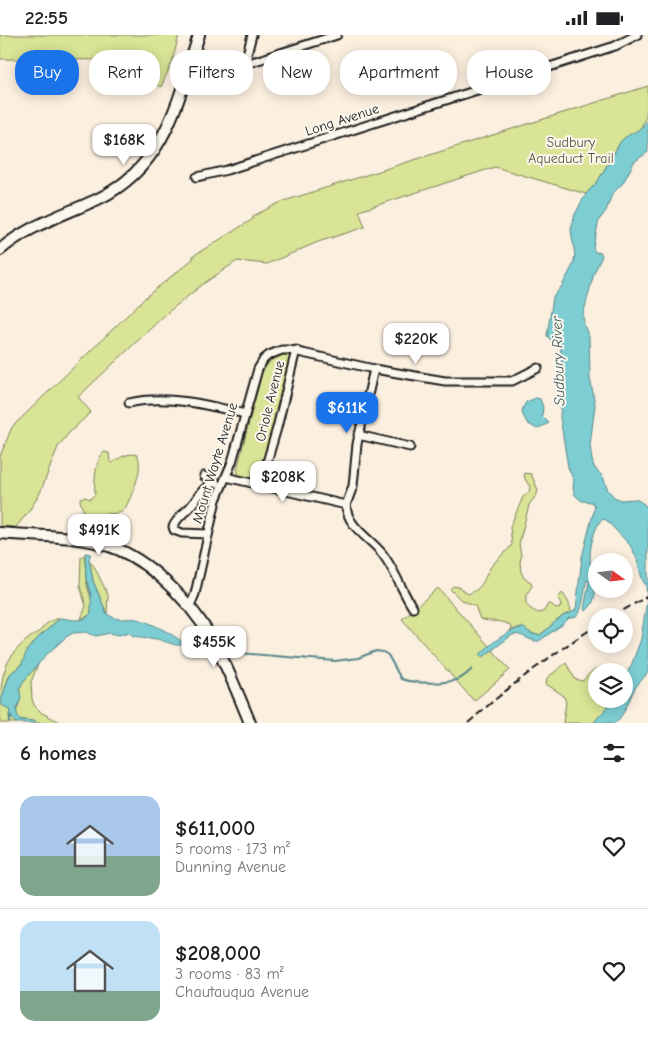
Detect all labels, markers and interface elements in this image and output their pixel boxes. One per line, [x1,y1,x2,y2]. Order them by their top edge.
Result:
text: 22:55 [25,7,68,29]
chip: Buy [15,50,79,95]
chip: Rent [89,50,160,95]
chip: Filters [170,50,253,95]
chip: New [263,50,330,95]
chip: Apartment [340,50,457,95]
chip: House [467,50,551,95]
street label: Long Avenue [303,100,381,140]
pin: $168K [89,123,159,166]
text: $168K [103,131,145,149]
park label: Sudbury Aqueduct Trail [528,134,614,167]
water label: Sudbury River [547,315,569,406]
pin: $220K [381,323,451,365]
text: $220K [394,330,438,348]
street label: Oriole Avenue [252,359,288,443]
pin: $611K [312,391,382,434]
text: $611K [327,399,367,417]
street label: Mount Wayte Avenue [189,401,241,525]
pin: $208K [248,461,318,503]
text: $208K [261,468,305,486]
pin: $491K [64,513,134,556]
text: $491K [79,521,119,539]
north arrow [588,553,632,597]
map controls [588,553,633,708]
button: locate [588,608,633,653]
pin: $455K [179,625,249,668]
text: $455K [192,633,236,651]
button: layers [588,663,633,708]
icon: filters [600,739,628,767]
text: 6 homes [20,741,96,765]
icon: home [60,816,120,876]
text: $611,000 [175,816,255,840]
icon: heart [600,832,628,860]
text: 5 rooms · 173 m² [175,840,290,858]
text: Dunning Avenue [175,858,286,876]
icon: home [60,941,120,1001]
text: $208,000 [175,941,261,965]
icon: heart [600,957,628,985]
text: 3 rooms · 83 m² [175,965,284,983]
text: Chautauqua Avenue [175,983,309,1001]

